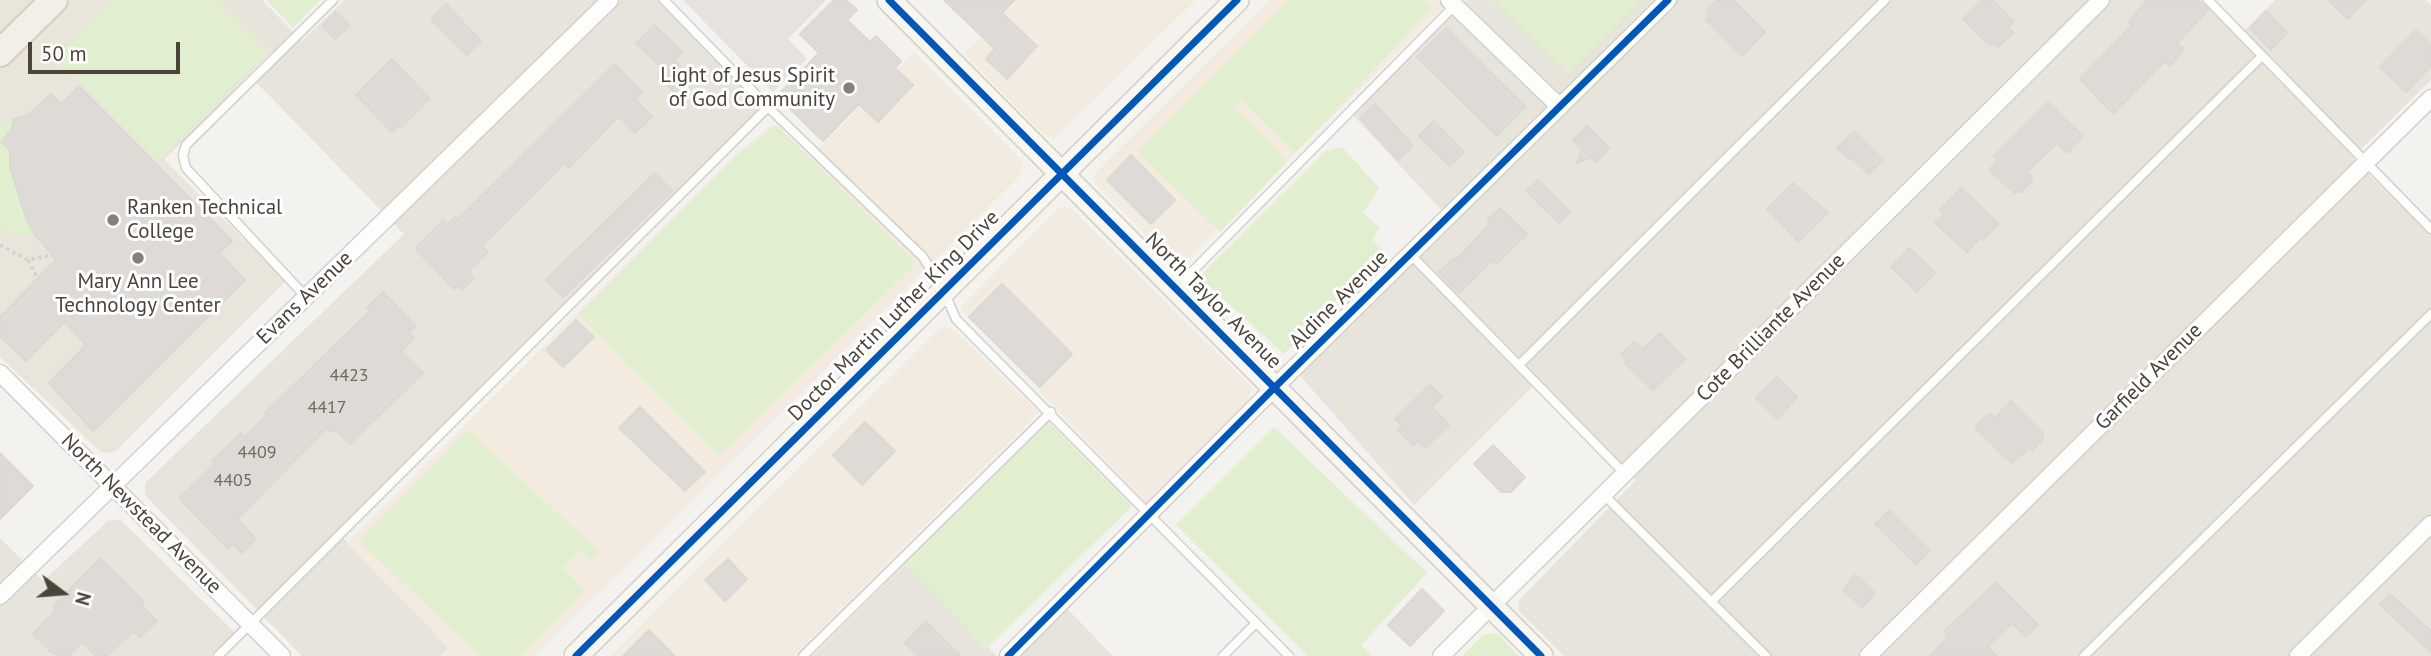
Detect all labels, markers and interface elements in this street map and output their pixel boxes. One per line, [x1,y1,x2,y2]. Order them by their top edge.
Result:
scale bar [32,28,184,72]
text: 50 m [41,40,87,67]
place label: Light of Jesus Spirit of God Community [660,63,835,113]
marker: Light of Jesus Spirit of God Community [841,80,857,96]
place label: Ranken Technical College [127,195,282,245]
street label: Doctor Martin Luther King Drive [783,205,1005,427]
marker: Ranken Technical College [105,212,121,228]
street label: North Taylor Avenue [1139,227,1287,375]
street label: Evans Avenue [252,246,358,350]
street label: Aldine Avenue [1285,246,1393,354]
street label: Cote Brilliante Avenue [1692,249,1850,407]
marker: Mary Ann Lee Technology Center [130,250,146,266]
place label: Mary Ann Lee Technology Center [55,269,221,319]
street label: Garfield Avenue [2090,318,2208,436]
house number: 4423 [329,365,369,387]
house number: 4417 [307,397,347,419]
street label: North Newstead Avenue [55,428,227,600]
house number: 4409 [237,442,277,464]
house number: 4405 [213,470,253,492]
north arrow [28,558,98,628]

